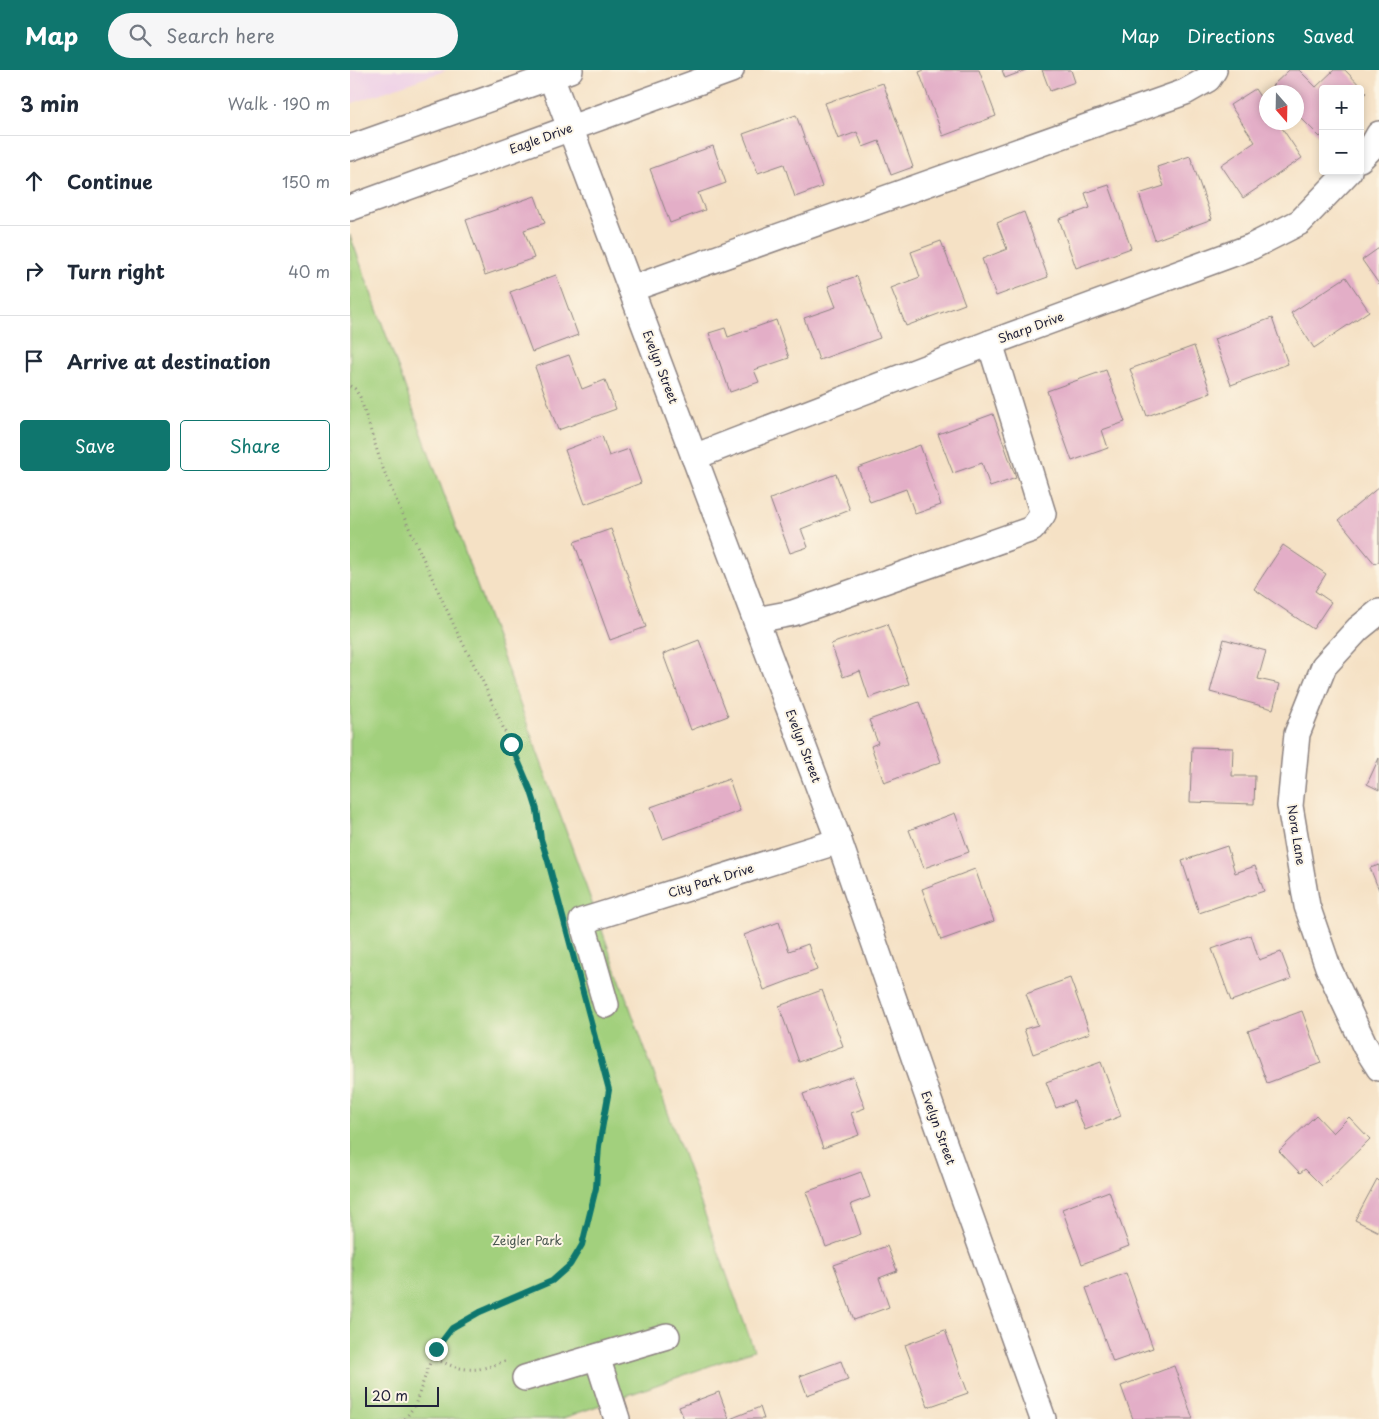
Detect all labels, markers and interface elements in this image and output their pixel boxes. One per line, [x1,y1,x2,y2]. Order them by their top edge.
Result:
search box [108,13,458,58]
text: Map [25,17,78,53]
icon: search [126,21,154,49]
text: Search here [166,21,275,49]
text: Map [1121,22,1159,49]
text: Directions [1187,22,1275,49]
text: Saved [1303,22,1354,49]
north arrow [1259,85,1304,130]
map controls [1319,85,1364,175]
button: + [1319,85,1364,130]
text: 3 min [20,87,79,119]
text: Walk · 190 m [228,91,330,115]
street label: Eagle Drive [507,118,575,158]
button: − [1319,130,1364,175]
icon: ahead [20,167,48,195]
text: Continue [67,167,153,195]
text: 150 m [282,169,330,193]
icon: right [20,257,48,285]
text: Turn right [67,257,165,285]
text: 40 m [288,259,330,283]
street label: Sharp Drive [995,307,1067,347]
street label: Evelyn Street [639,327,683,406]
icon: arrive [20,347,48,375]
text: Arrive at destination [67,347,271,375]
button: Save [20,420,170,471]
button: Share [180,420,330,471]
street label: Evelyn Street [782,706,826,785]
route start [500,733,523,756]
street label: Nora Lane [1283,803,1311,867]
street label: City Park Drive [666,858,756,902]
street label: Evelyn Street [917,1088,961,1167]
park label: Zeigler Park [492,1231,562,1249]
route end [425,1338,448,1361]
scale bar [365,1384,439,1407]
text: 20 m [372,1385,408,1406]

